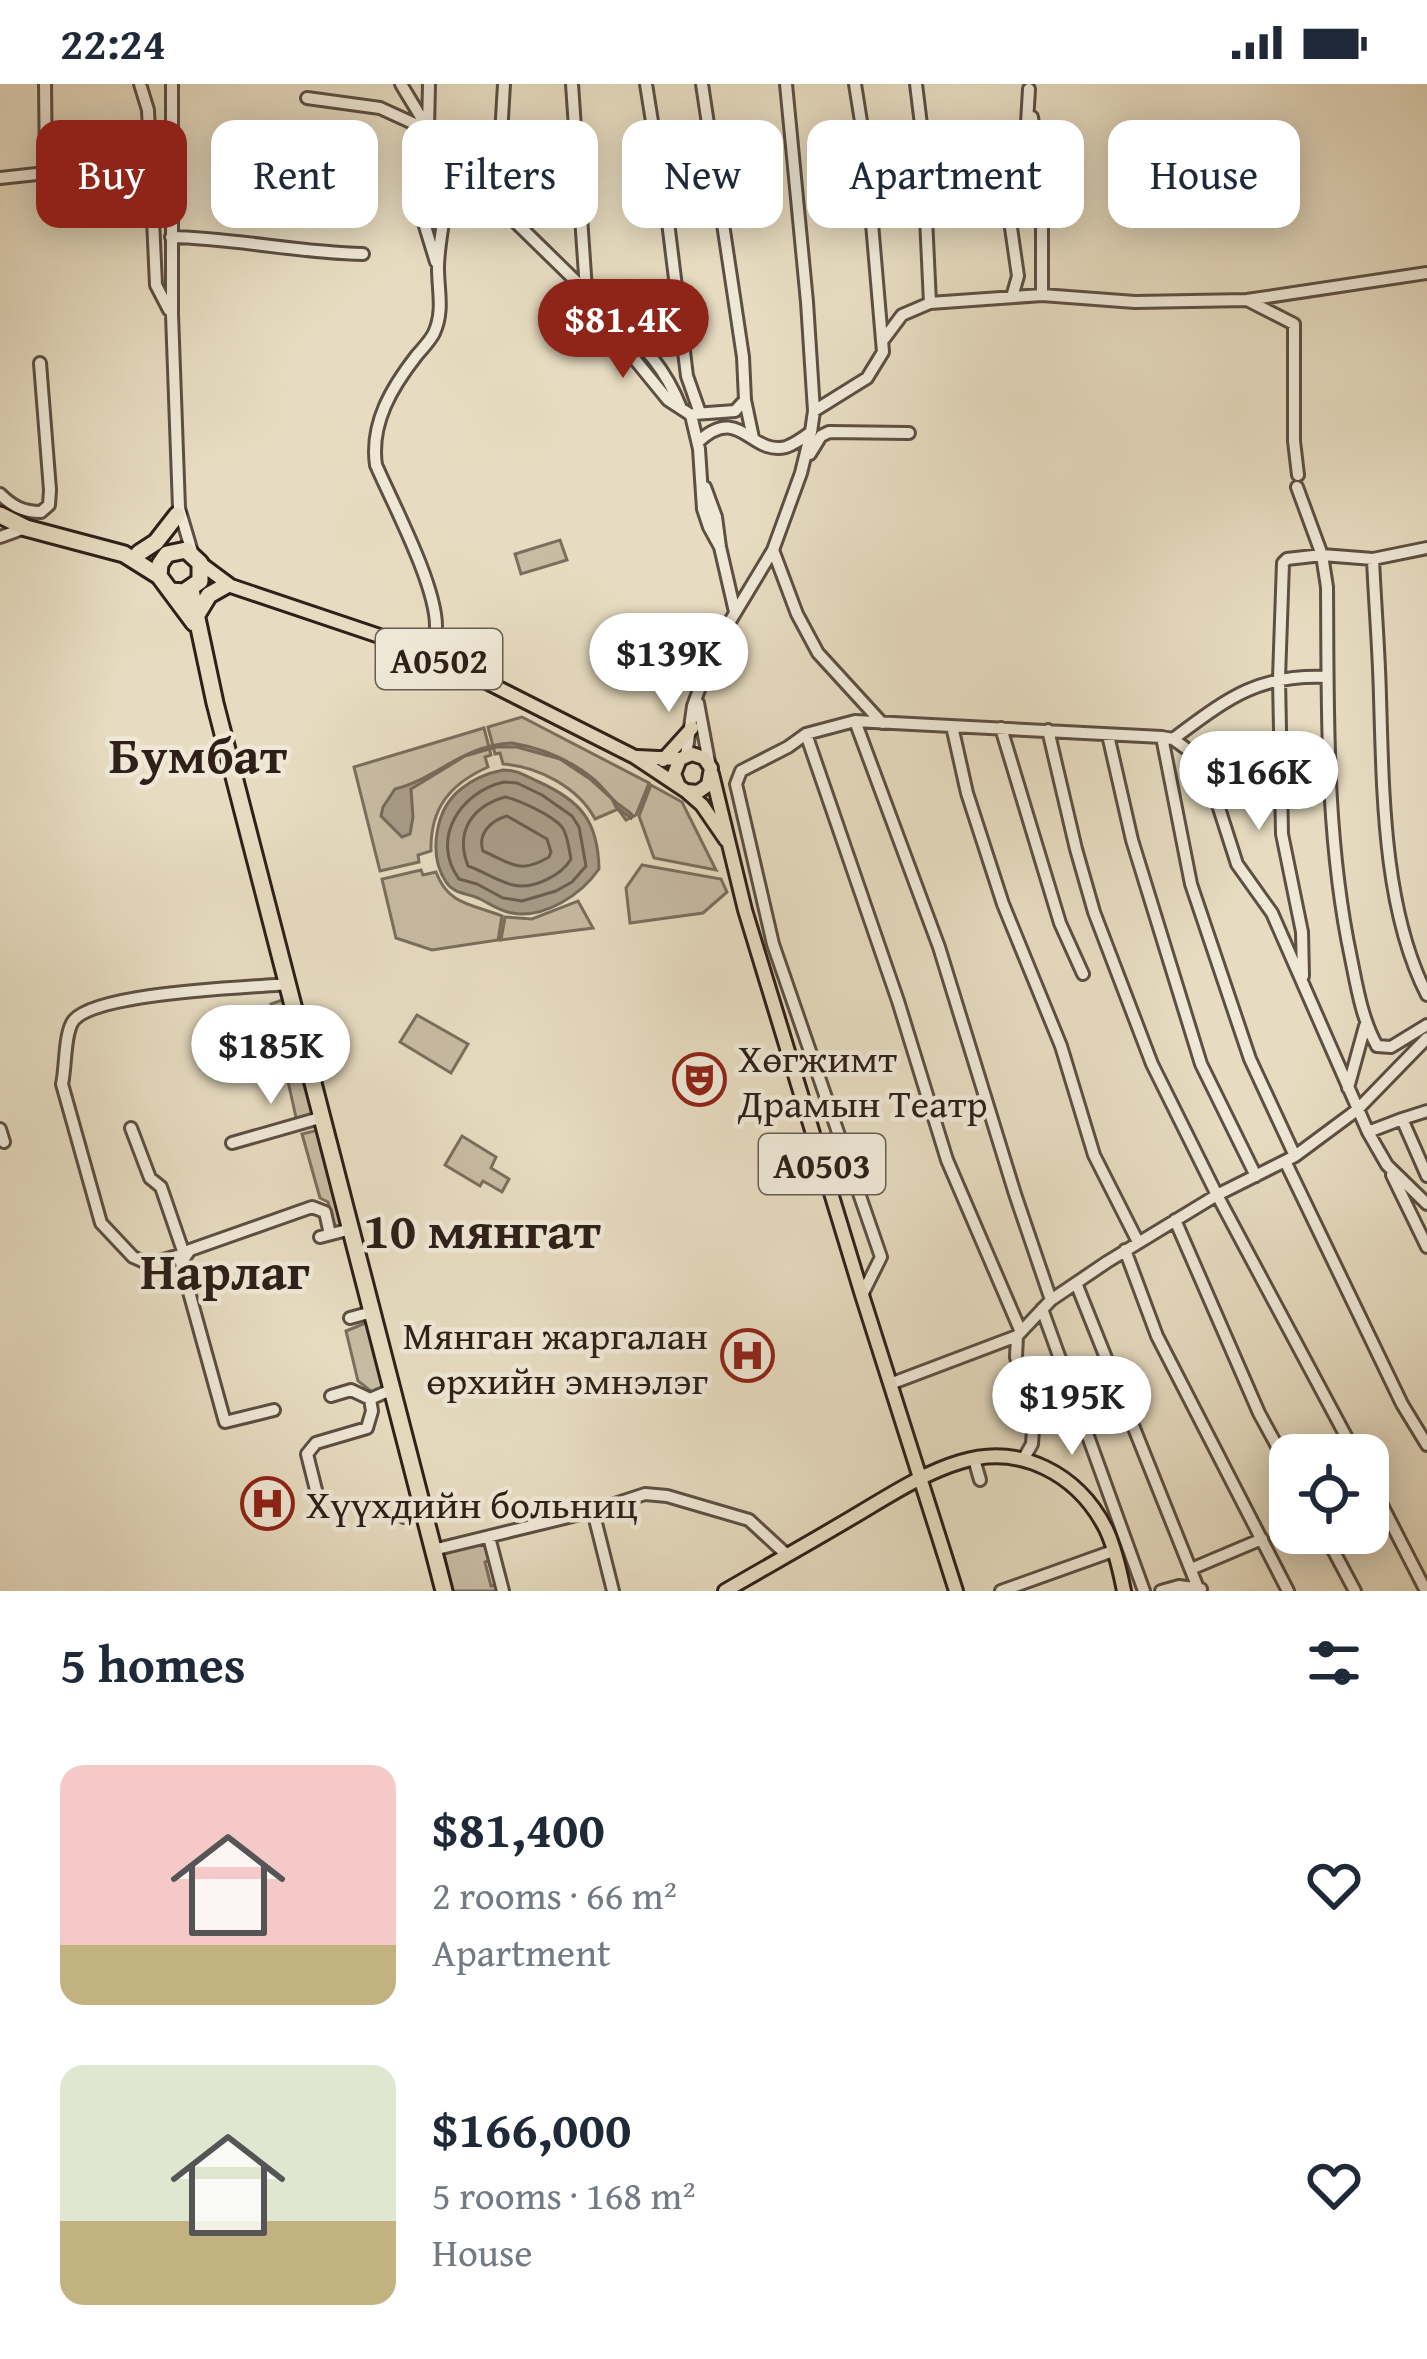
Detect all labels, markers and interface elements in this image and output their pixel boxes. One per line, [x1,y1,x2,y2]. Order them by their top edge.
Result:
text: 22:24 [60,10,166,75]
chip: Buy [36,120,187,228]
chip: Rent [211,120,378,228]
chip: Filters [402,120,598,228]
chip: New [622,120,783,228]
chip: Apartment [807,120,1084,228]
chip: House [1108,120,1300,228]
pin: $81.4K [525,279,721,381]
text: $81.4K [565,289,681,346]
pin: $139K [585,613,753,715]
text: $139K [616,623,722,680]
road number: A0502 [376,629,502,689]
district label: Бумбат [109,717,288,792]
pin: $166K [1175,731,1343,833]
text: $166K [1206,741,1312,798]
pin: $185K [187,1005,355,1107]
text: $185K [218,1015,324,1072]
place label: Хөгжимт Драмын Театр [737,1029,988,1131]
theatre icon: Хөгжимт Драмын Театр [671,1051,727,1107]
road number: A0503 [759,1134,885,1194]
district label: 10 мянгат [363,1192,601,1267]
district label: Нарлаг [140,1233,310,1308]
place label: Мянган жаргалан өрхийн эмнэлэг [403,1306,709,1408]
hospital icon: Мянган жаргалан өрхийн эмнэлэг [719,1328,775,1384]
pin: $195K [988,1356,1156,1458]
text: $195K [1019,1366,1125,1423]
map controls [1269,1434,1389,1554]
button: locate [1269,1434,1389,1554]
hospital icon: Хүүхдийн больниц [239,1475,295,1531]
place label: Хүүхдийн больниц [306,1475,638,1532]
text: 5 homes [60,1626,246,1701]
icon: filters [1301,1630,1367,1696]
text: $81,400 [432,1791,605,1866]
icon: home [156,1813,300,1957]
icon: heart [1301,1852,1367,1918]
text: 2 rooms · 66 m² [432,1866,677,1923]
text: Apartment [432,1923,611,1980]
text: $166,000 [432,2091,631,2166]
icon: home [156,2113,300,2257]
icon: heart [1301,2152,1367,2218]
text: 5 rooms · 168 m² [432,2166,696,2223]
text: House [432,2223,533,2280]

